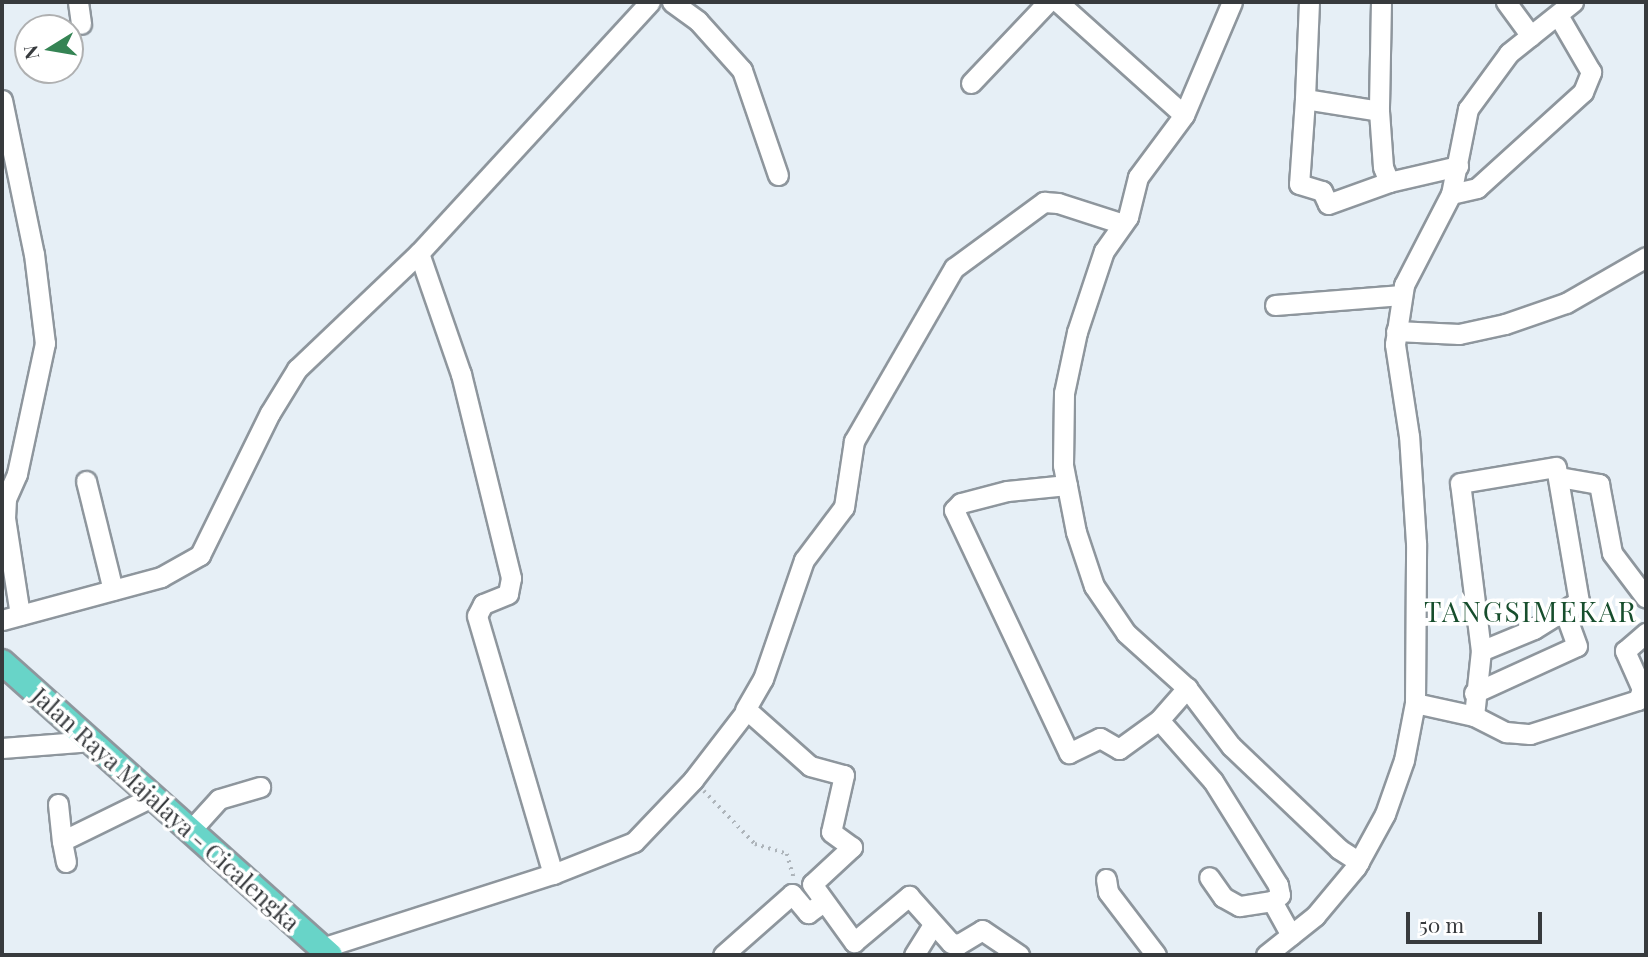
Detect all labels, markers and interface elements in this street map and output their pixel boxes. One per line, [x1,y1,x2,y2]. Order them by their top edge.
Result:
north arrow [14,14,84,84]
text: N [16,43,44,62]
district label: TANGSIMEKAR [1425,594,1637,628]
street label: Jalan Raya Majalaya - Cicalengka [26,681,306,937]
scale bar [1410,898,1546,942]
text: 50 m [1419,910,1464,938]

